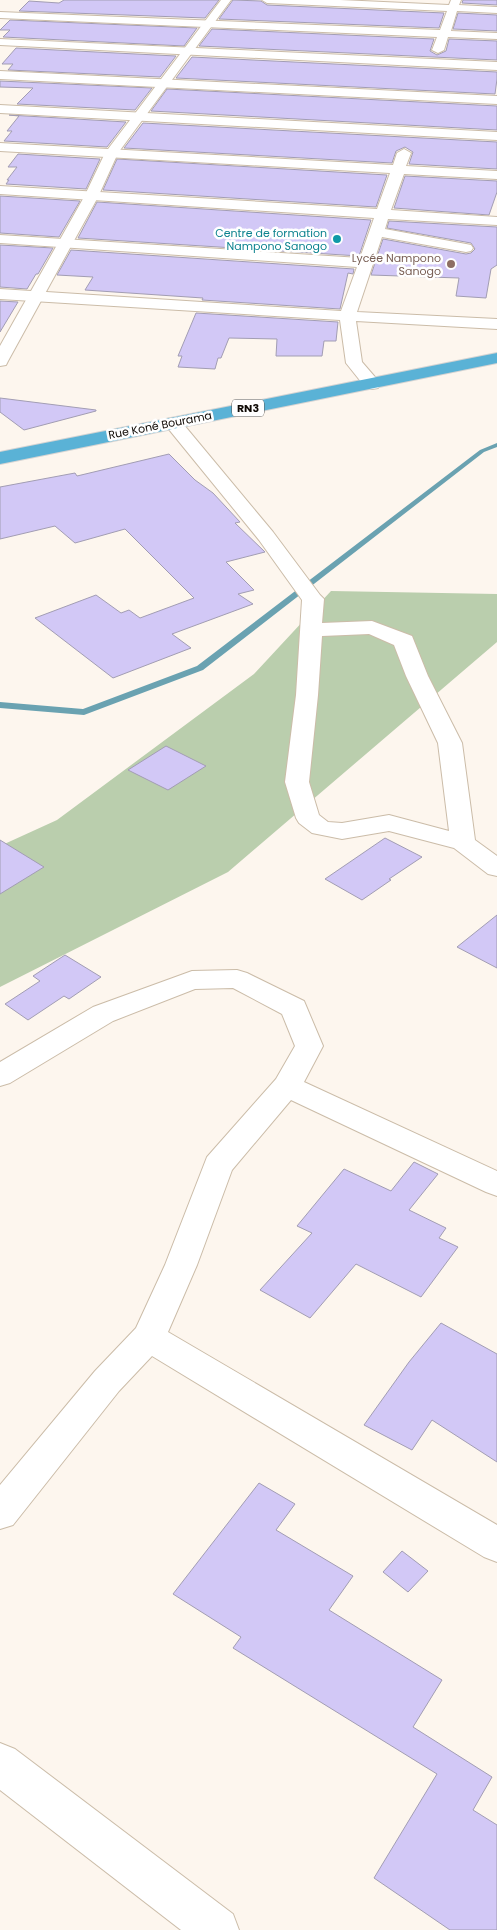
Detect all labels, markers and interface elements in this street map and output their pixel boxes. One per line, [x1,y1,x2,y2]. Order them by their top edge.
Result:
place label: Centre de formation Nampono Sanogo [215,225,327,254]
marker: Centre de formation Nampono Sanogo [331,233,343,245]
place label: Lycée Nampono Sanogo [352,250,441,279]
marker: Lycée Nampono Sanogo [445,258,457,270]
road number: RN3 [232,399,264,416]
street label: Rue Koné Bourama [107,407,213,443]

